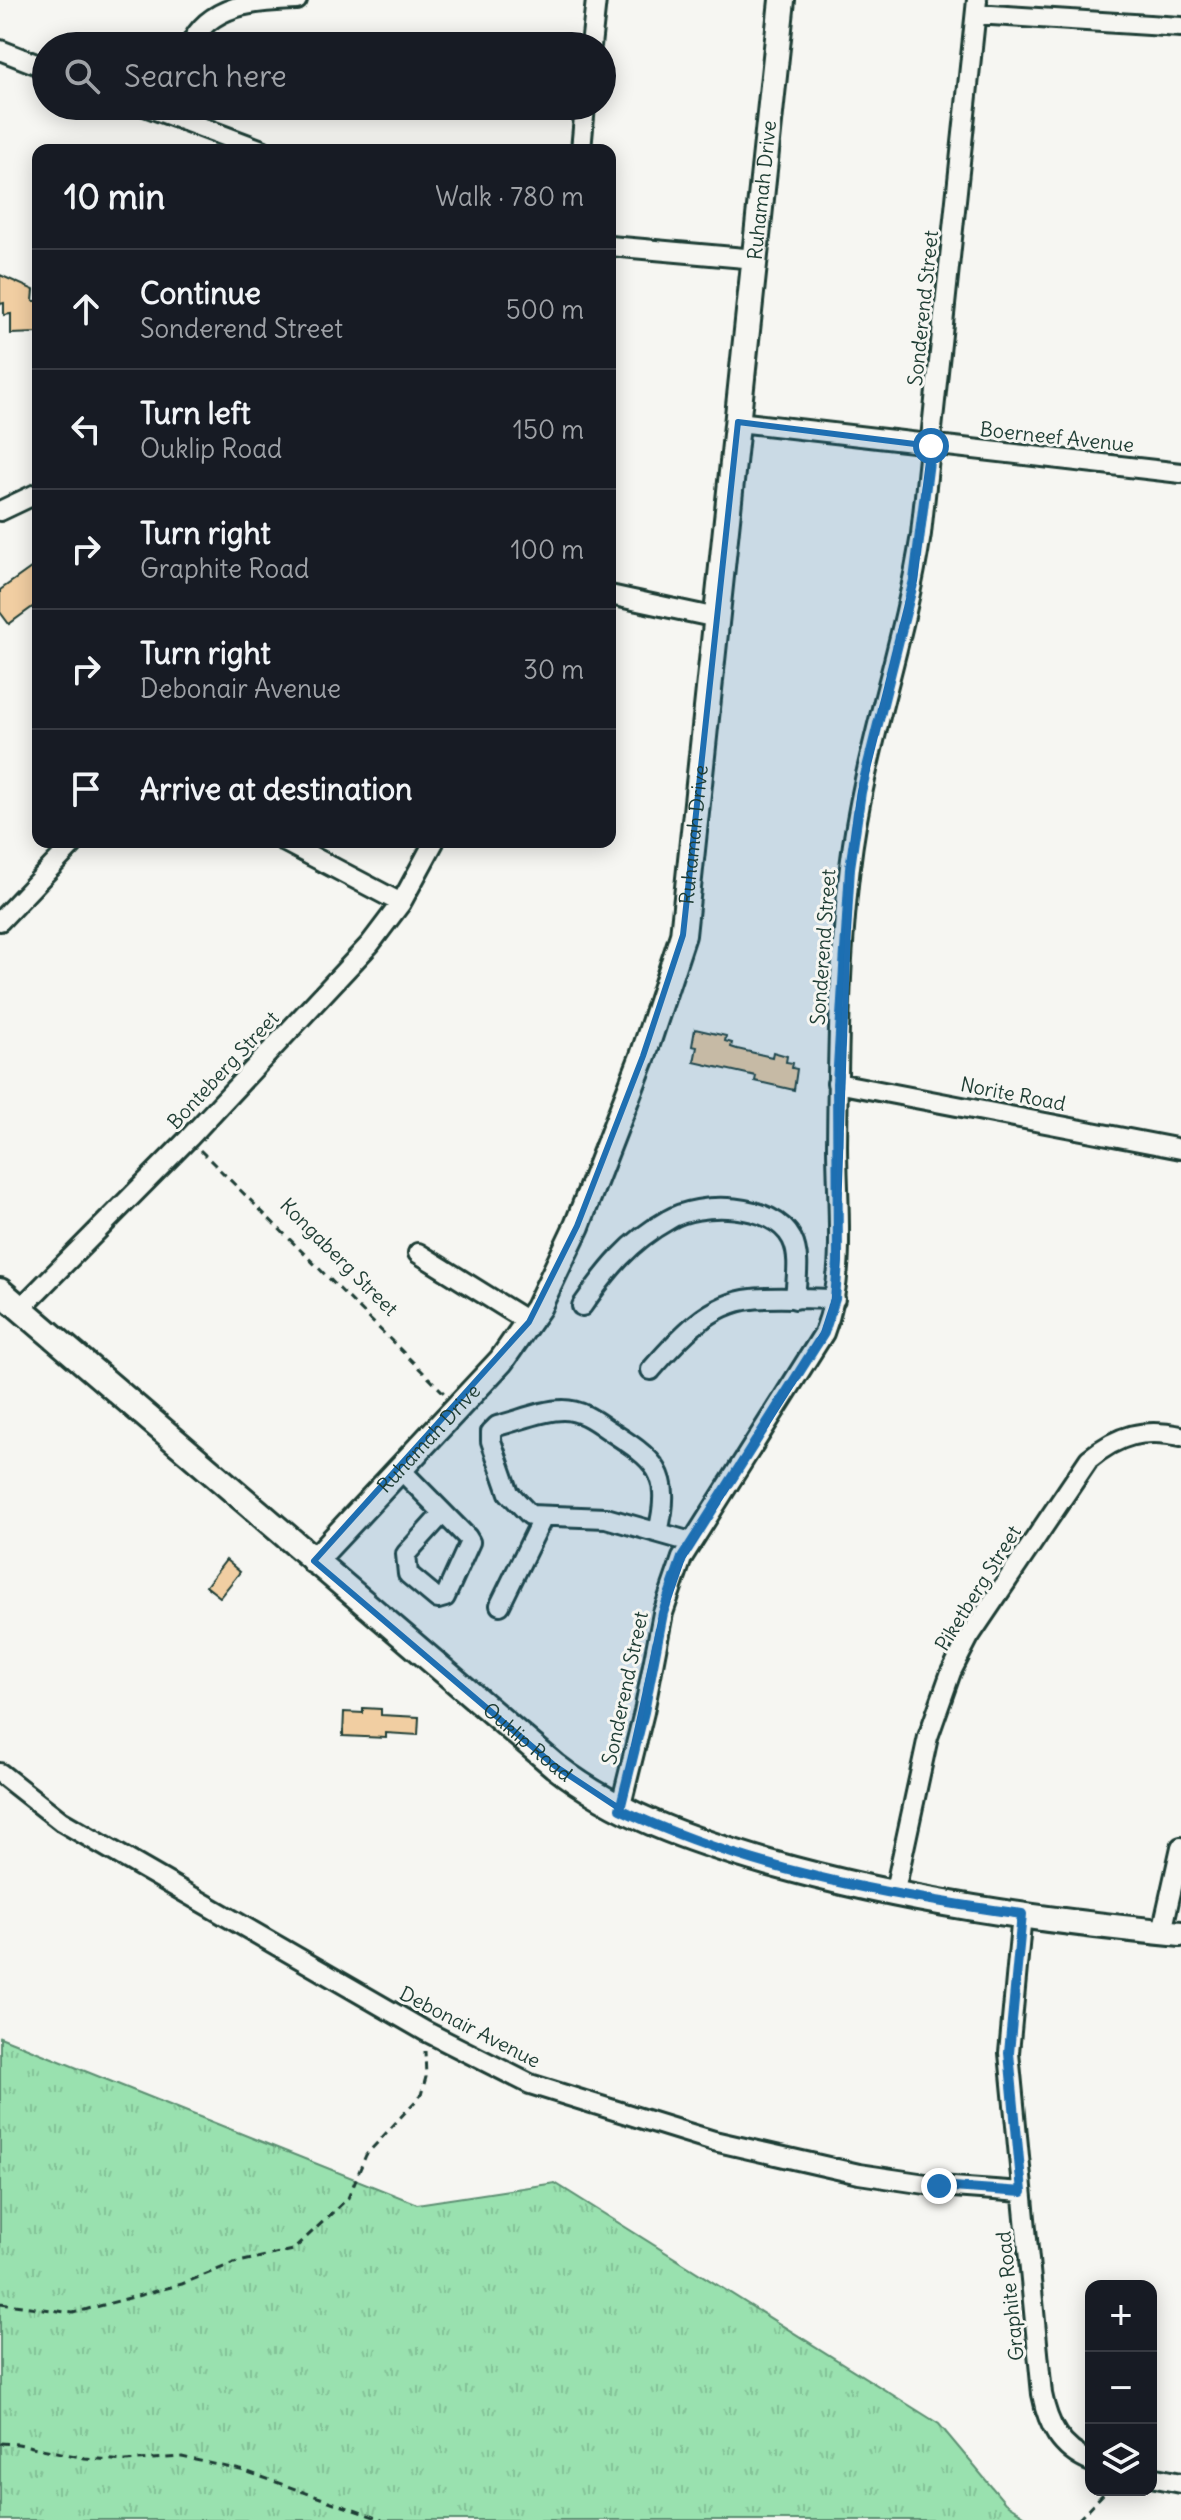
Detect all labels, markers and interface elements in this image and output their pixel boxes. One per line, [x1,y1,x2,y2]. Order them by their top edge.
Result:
search box [32,32,616,120]
icon: search [60,54,104,98]
text: Search here [124,57,287,95]
street label: Ruhamah Drive [742,119,781,261]
text: 10 min [64,175,165,218]
text: Walk · 780 m [435,180,584,213]
street label: Sonderend Street [902,229,943,387]
text: Continue [140,274,261,312]
icon: ahead [64,287,108,331]
text: 500 m [506,293,584,326]
text: Sonderend Street [140,312,343,345]
text: Turn left [140,394,251,432]
icon: left [64,407,108,451]
text: 150 m [513,413,584,446]
street label: Boerneef Avenue [979,416,1135,457]
route start [913,428,949,464]
text: Ouklip Road [140,432,282,465]
text: Turn right [140,514,271,552]
icon: right [64,527,108,571]
text: 100 m [510,533,584,566]
text: Graphite Road [140,552,309,585]
text: Turn right [140,634,271,672]
icon: right [64,647,108,691]
text: 30 m [523,653,584,686]
text: Debonair Avenue [140,672,341,705]
street label: Ruhamah Drive [673,764,713,905]
icon: arrive [64,767,108,811]
text: Arrive at destination [140,770,412,808]
street label: Sonderend Street [805,868,840,1026]
street label: Bonteberg Street [162,1005,284,1134]
street label: Norite Road [958,1071,1068,1116]
street label: Kongaberg Street [275,1192,404,1321]
street label: Ruhamah Drive [371,1378,485,1498]
street label: Piketberg Street [929,1520,1026,1655]
street label: Sonderend Street [596,1609,653,1767]
street label: Ouklip Road [478,1697,578,1787]
street label: Debonair Avenue [396,1980,545,2073]
route end [921,2168,957,2204]
street label: Graphite Road [990,2230,1029,2362]
map controls [1085,2280,1157,2496]
button: + [1085,2280,1157,2352]
button: − [1085,2352,1157,2424]
button: layers [1085,2424,1157,2496]

